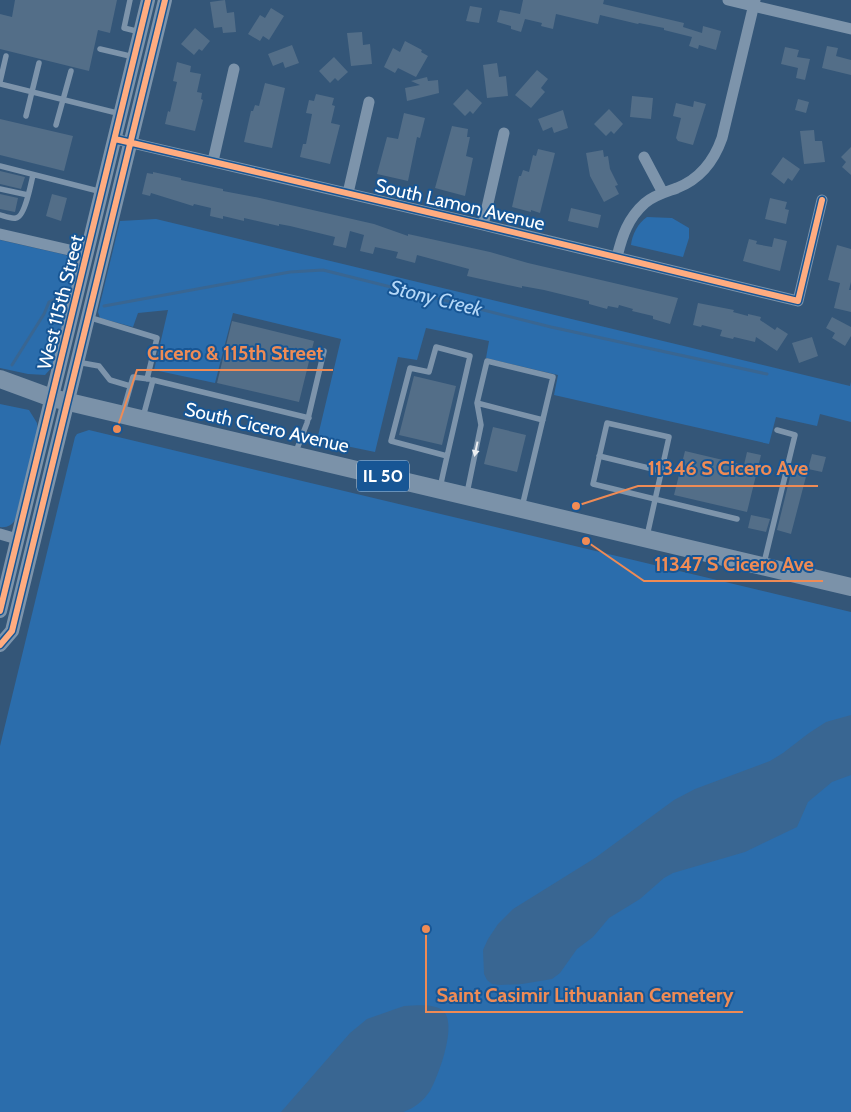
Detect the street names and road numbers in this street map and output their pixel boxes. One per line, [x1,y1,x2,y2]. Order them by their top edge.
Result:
street label: South Lamon Avenue [373,174,547,235]
street label: West 115th Street [33,232,88,372]
street label: South Cicero Avenue [183,397,351,458]
road number: IL 50 [357,461,409,492]

